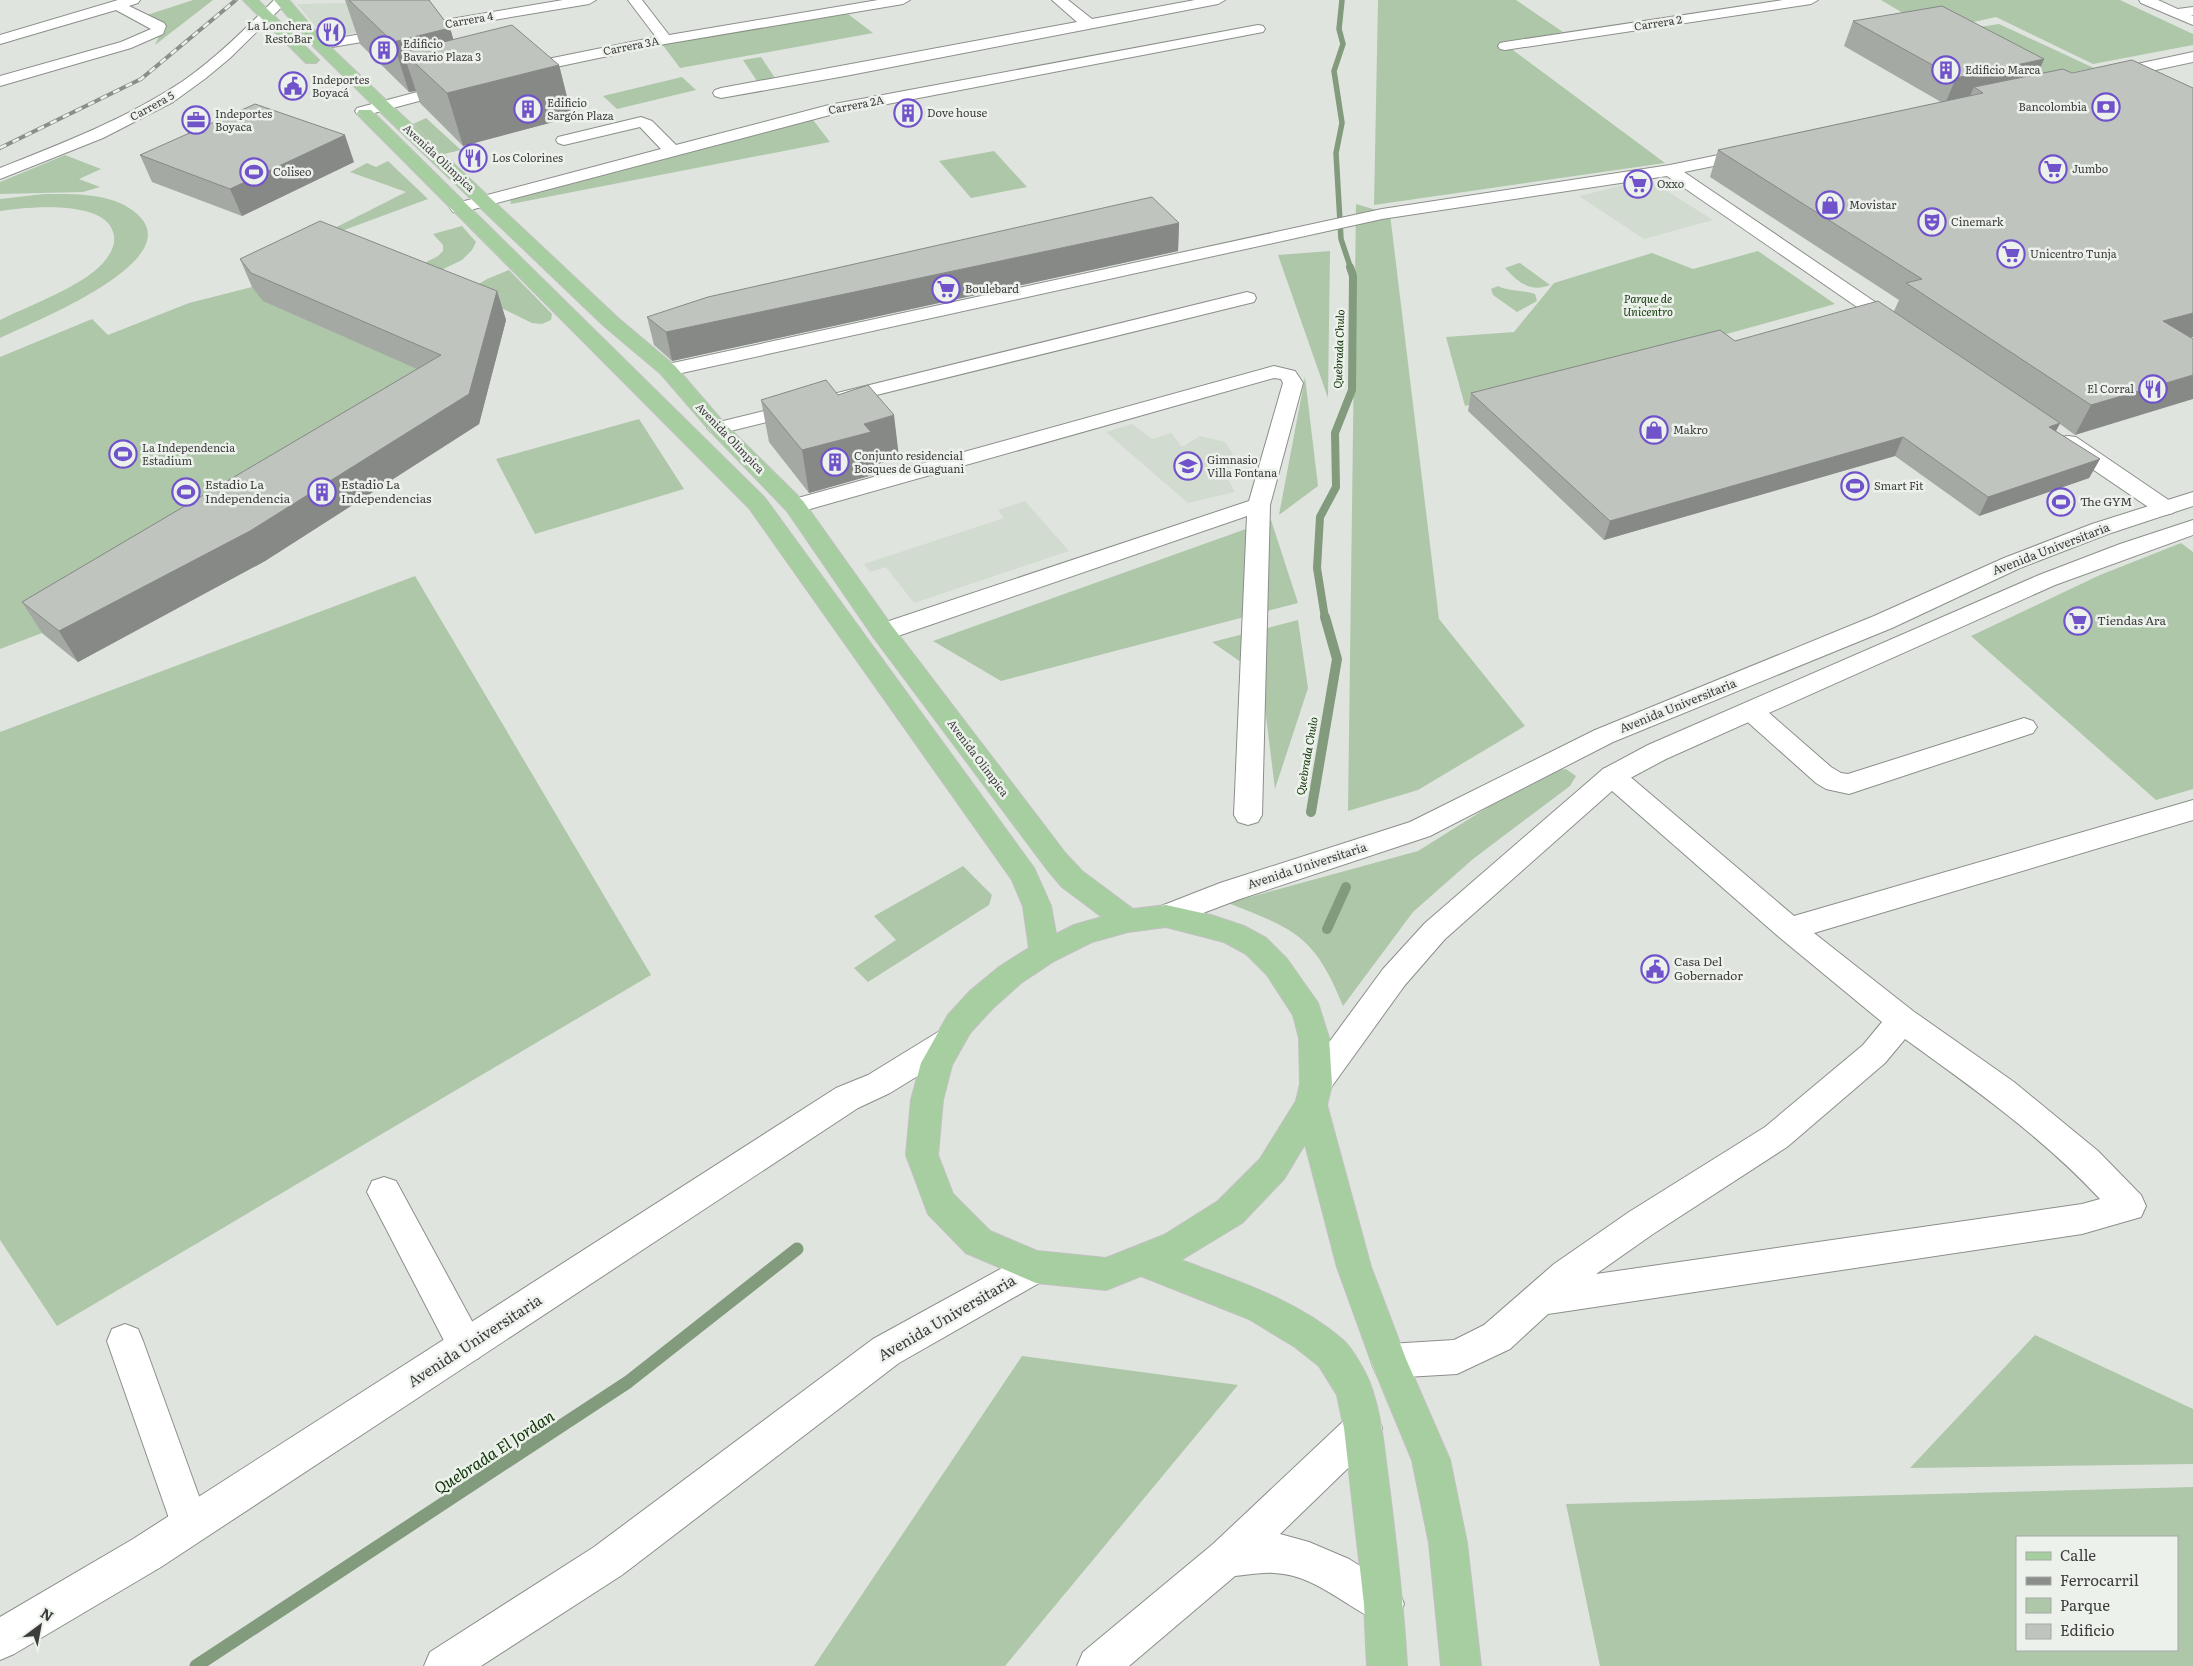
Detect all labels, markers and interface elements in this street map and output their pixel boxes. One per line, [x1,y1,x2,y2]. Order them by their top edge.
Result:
street label: Carrera 4 [443,7,494,31]
street label: Carrera 2 [1633,10,1683,34]
place label: La Lonchera RestoBar [247,17,313,46]
restaurant icon: La Lonchera RestoBar [316,17,346,47]
street label: Carrera 3A [601,32,660,58]
building icon: Edificio Bavario Plaza 3 [369,35,399,65]
place label: Edificio Bavario Plaza 3 [403,35,481,64]
building icon: Edificio Marca [1931,55,1961,85]
place label: Edificio Marca [1965,61,2040,77]
public building icon: Indeportes Boyacá [278,71,308,101]
place label: Indeportes Boyacá [312,71,369,100]
street label: Carrera 5 [127,86,177,124]
street label: Carrera 2A [827,91,885,117]
bank icon: Bancolombia [2091,92,2121,122]
building icon: Edificio Sargón Plaza [513,94,543,124]
place label: Edificio Sargón Plaza [547,94,614,123]
building icon: Dove house [893,98,923,128]
place label: Bancolombia [2018,98,2087,114]
place label: Dove house [927,104,987,120]
office icon: Indeportes Boyaca [181,105,211,135]
place label: Indeportes Boyaca [215,105,272,134]
street label: Avenida Olimpica [400,120,479,195]
restaurant icon: Los Colorines [458,143,488,173]
place label: Los Colorines [492,149,563,165]
supermarket icon: Jumbo [2038,154,2068,184]
sports icon: Coliseo [239,157,269,187]
place label: Jumbo [2072,160,2108,176]
place label: Coliseo [273,163,311,179]
supermarket icon: Oxxo [1623,169,1653,199]
place label: Oxxo [1657,175,1684,191]
shop icon: Movistar [1815,190,1845,220]
place label: Movistar [1849,196,1897,212]
theatre icon: Cinemark [1917,207,1947,237]
place label: Cinemark [1951,213,2004,229]
supermarket icon: Unicentro Tunja [1996,239,2026,269]
place label: Unicentro Tunja [2030,245,2117,261]
supermarket icon: Boulebard [931,274,961,304]
place label: Boulebard [965,280,1019,296]
park label: Parque de Unicentro [1623,290,1673,319]
water label: Quebrada Chulo [1329,309,1347,389]
restaurant icon: El Corral [2138,374,2168,404]
place label: El Corral [2087,380,2134,396]
street label: Avenida Olimpica [693,398,769,476]
shop icon: Makro [1639,415,1669,445]
place label: Makro [1673,421,1708,437]
sports icon: La Independencia Estadium [108,439,138,469]
place label: La Independencia Estadium [142,439,235,468]
building icon: Conjunto residencial Bosques de Guaguani [820,447,850,477]
place label: Conjunto residencial Bosques de Guaguani [854,447,965,476]
school or university icon: Gimnasio Villa Fontana [1173,451,1203,481]
place label: Gimnasio Villa Fontana [1207,451,1277,480]
sports icon: Smart Fit [1840,471,1870,501]
place label: Estadio La Independencia [205,475,291,507]
place label: Estadio La Independencias [341,475,432,507]
sports icon: Estadio La Independencia [171,477,201,507]
building icon: Estadio La Independencias [307,477,337,507]
place label: Smart Fit [1874,477,1924,493]
sports icon: The GYM [2046,487,2076,517]
place label: The GYM [2080,492,2132,510]
street label: Avenida Universitaria [1989,517,2113,579]
supermarket icon: Tiendas Ara [2063,606,2093,636]
place label: Tiendas Ara [2097,611,2166,629]
street label: Avenida Universitaria [1616,673,1739,737]
water label: Quebrada Chulo [1291,715,1321,796]
street label: Avenida Olimpica [944,716,1013,799]
street label: Avenida Universitaria [1245,837,1369,893]
place label: Casa Del Gobernador [1674,952,1743,984]
public building icon: Casa Del Gobernador [1640,954,1670,984]
street label: Avenida Universitaria [873,1267,1020,1366]
street label: Avenida Universitaria [403,1287,547,1392]
water label: Quebrada El Jordan [428,1403,559,1499]
legend [2016,1536,2178,1651]
text: Calle [2060,1543,2096,1566]
text: Ferrocarril [2060,1568,2139,1591]
text: Parque [2060,1593,2110,1616]
north arrow [15,1601,65,1651]
text: N [37,1603,58,1626]
text: Edificio [2060,1618,2115,1641]

